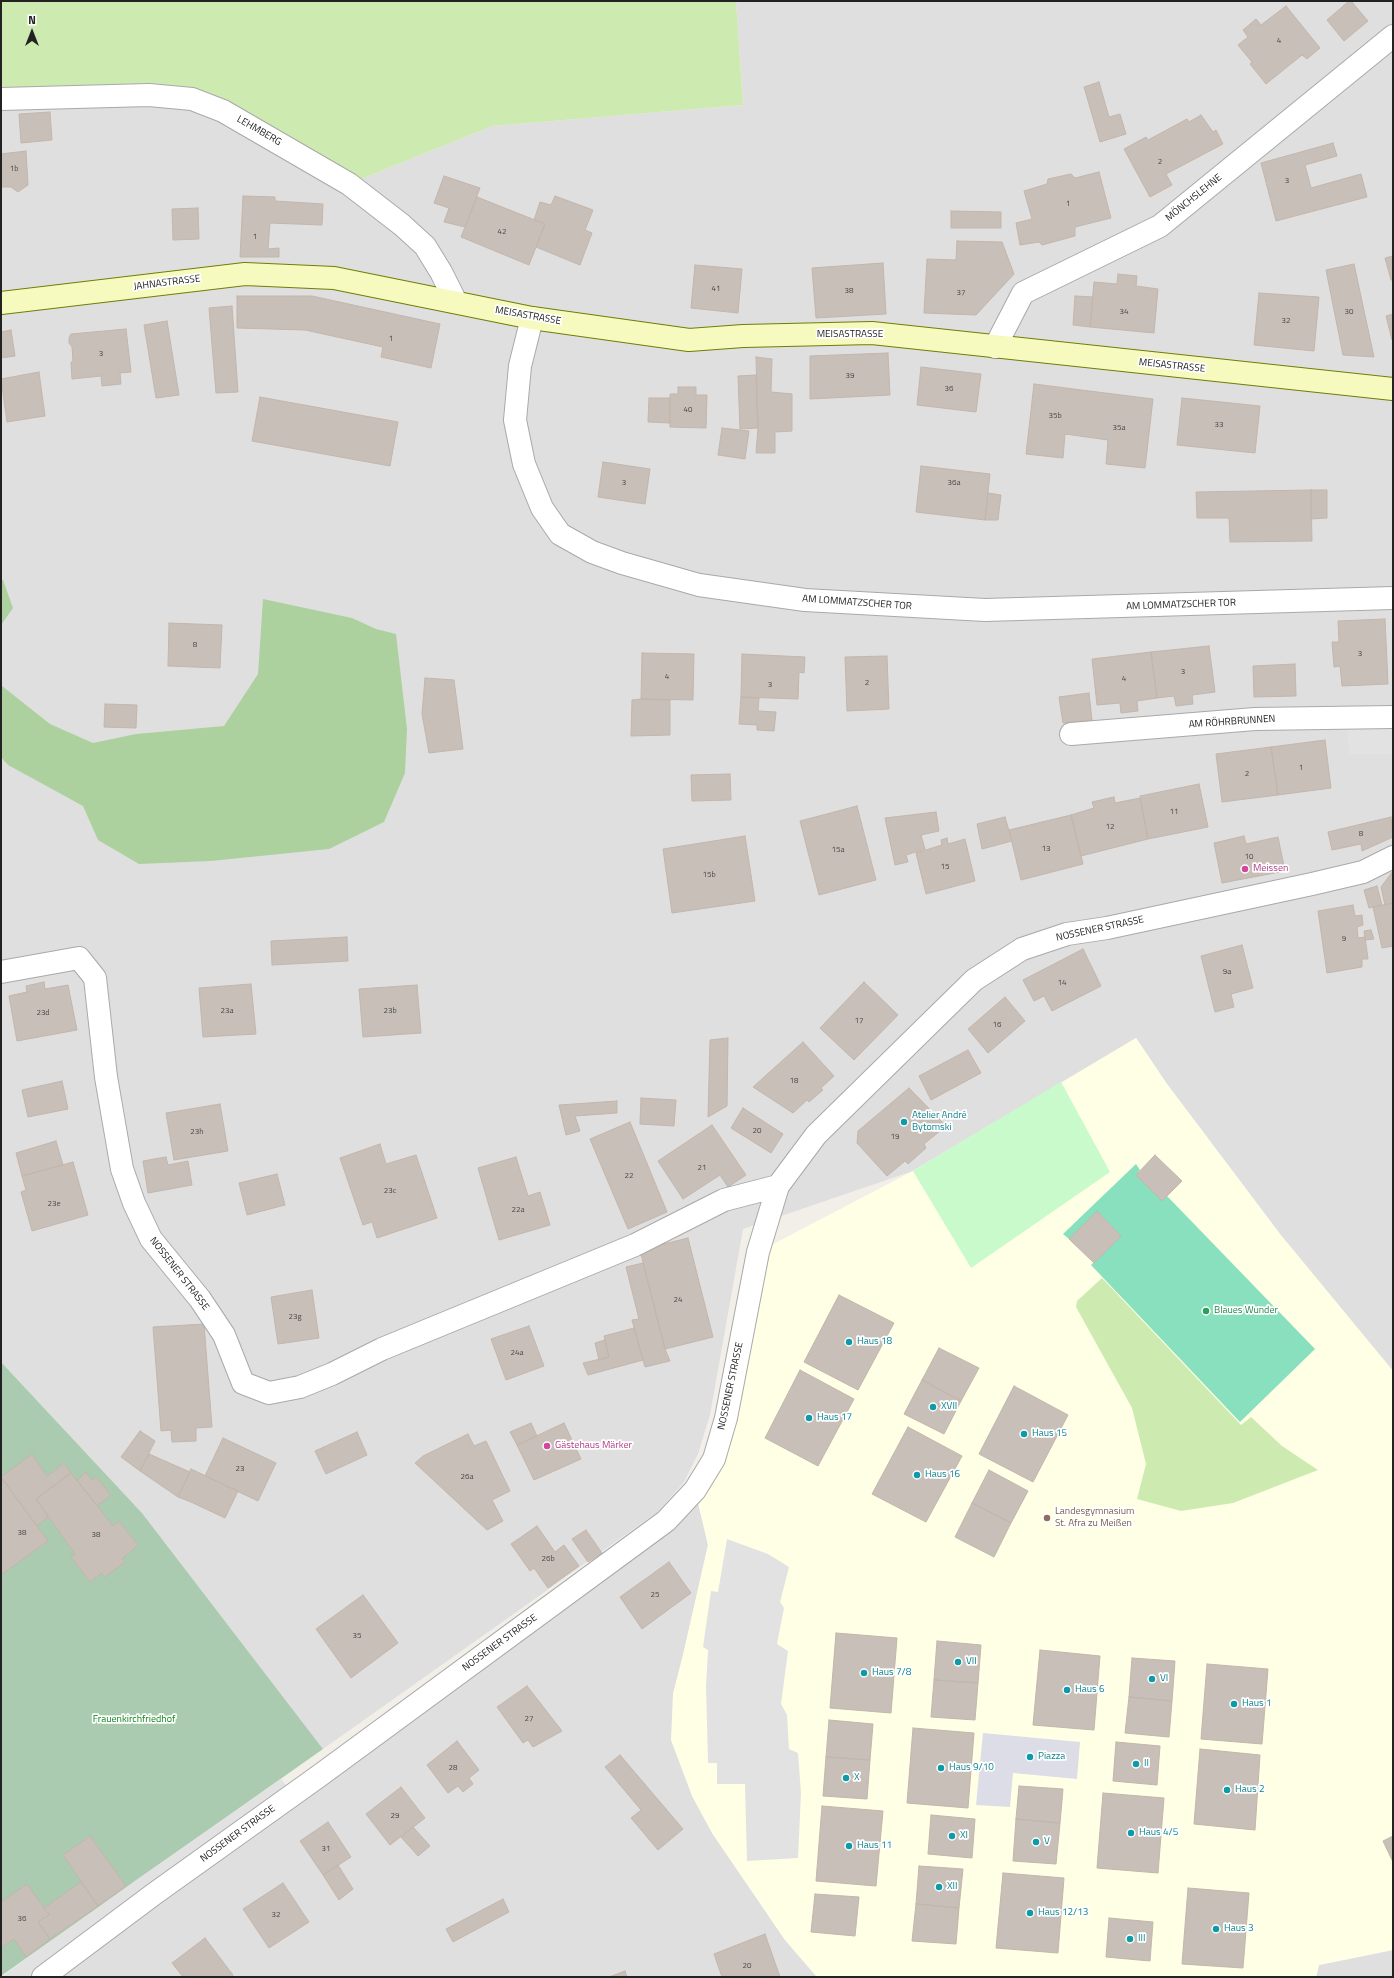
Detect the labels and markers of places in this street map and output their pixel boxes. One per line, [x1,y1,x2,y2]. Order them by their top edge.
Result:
place label: Meissen [1253,863,1288,875]
marker: Meissen [1240,864,1250,874]
place label: Atelier André Bytomski [912,1110,967,1134]
marker: Atelier André Bytomski [899,1117,909,1127]
place label: Blaues Wunder [1214,1305,1278,1317]
marker: Blaues Wunder [1201,1306,1211,1316]
place label: Haus 18 [857,1336,892,1348]
marker: Haus 18 [844,1337,854,1347]
place label: XVII [941,1401,957,1413]
marker: XVII [928,1402,938,1412]
place label: Haus 17 [817,1412,852,1424]
marker: Haus 17 [804,1413,814,1423]
place label: Haus 15 [1032,1428,1067,1440]
marker: Haus 15 [1019,1429,1029,1439]
place label: Gästehaus Märker [555,1440,632,1452]
marker: Gästehaus Märker [542,1441,552,1451]
place label: Haus 16 [925,1469,960,1481]
marker: Haus 16 [912,1470,922,1480]
place label: Landesgymnasium St. Afra zu Meißen [1055,1506,1134,1530]
marker: Landesgymnasium St. Afra zu Meißen [1042,1513,1052,1523]
place label: VII [966,1656,977,1668]
marker: VII [953,1657,963,1667]
place label: Haus 7/8 [872,1667,911,1679]
marker: Haus 7/8 [859,1668,869,1678]
place label: VI [1160,1673,1168,1685]
marker: VI [1147,1674,1157,1684]
place label: Haus 6 [1075,1684,1105,1696]
marker: Haus 6 [1062,1685,1072,1695]
place label: Haus 1 [1242,1698,1272,1710]
marker: Haus 1 [1229,1699,1239,1709]
place label: Piazza [1038,1751,1065,1763]
marker: Piazza [1025,1752,1035,1762]
place label: II [1144,1758,1149,1770]
marker: II [1131,1759,1141,1769]
place label: Haus 9/10 [949,1762,994,1774]
marker: Haus 9/10 [936,1763,946,1773]
place label: X [854,1772,860,1784]
marker: X [841,1773,851,1783]
place label: Haus 2 [1235,1784,1265,1796]
marker: Haus 2 [1222,1785,1232,1795]
place label: Haus 4/5 [1139,1827,1178,1839]
marker: Haus 4/5 [1126,1828,1136,1838]
place label: XI [960,1830,968,1842]
marker: XI [947,1831,957,1841]
place label: V [1044,1836,1050,1848]
marker: V [1031,1837,1041,1847]
place label: Haus 11 [857,1840,892,1852]
marker: Haus 11 [844,1841,854,1851]
place label: XII [947,1881,957,1893]
marker: XII [934,1882,944,1892]
place label: Haus 12/13 [1038,1907,1088,1919]
marker: Haus 12/13 [1025,1908,1035,1918]
place label: Haus 3 [1224,1923,1254,1935]
marker: Haus 3 [1211,1924,1221,1934]
place label: III [1138,1933,1145,1945]
marker: III [1125,1934,1135,1944]

